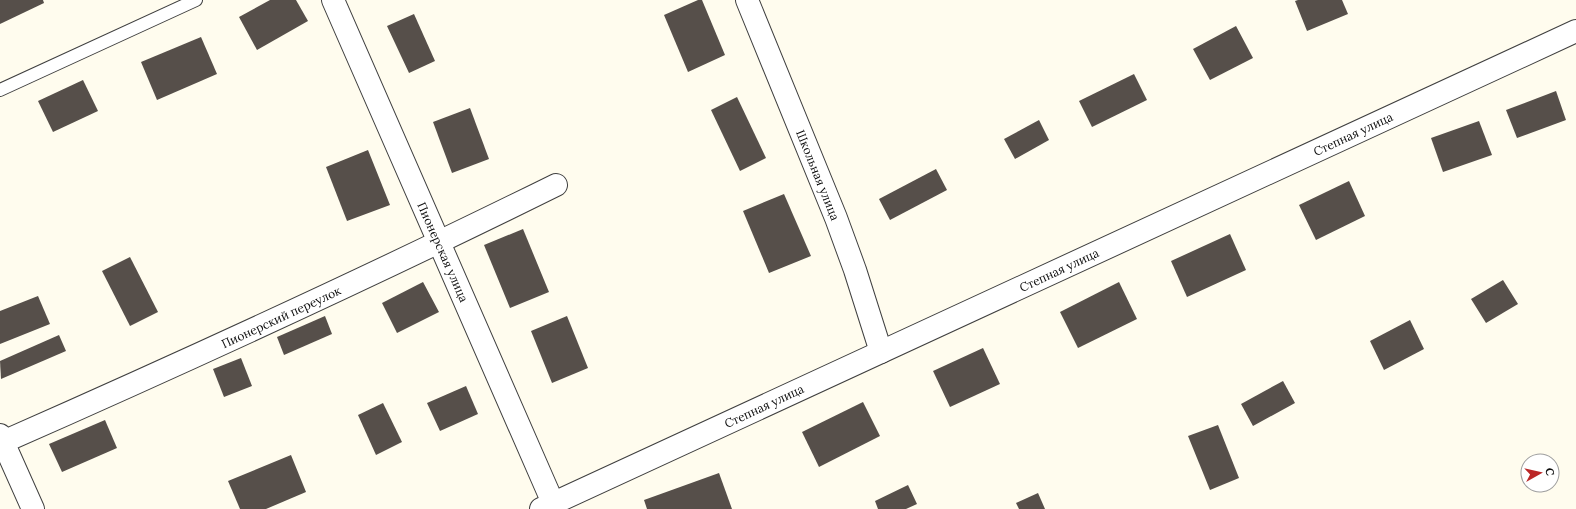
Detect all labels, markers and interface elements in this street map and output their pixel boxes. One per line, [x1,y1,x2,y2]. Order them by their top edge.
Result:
street label: Степная улица [1311,109,1395,159]
street label: Школьная улица [793,128,843,222]
street label: Пионерская улица [414,200,472,304]
street label: Степная улица [1017,245,1101,295]
street label: Пионерский переулок [219,282,344,351]
street label: Степная улица [722,381,806,431]
north arrow [1520,453,1560,493]
text: С [1542,467,1557,477]

